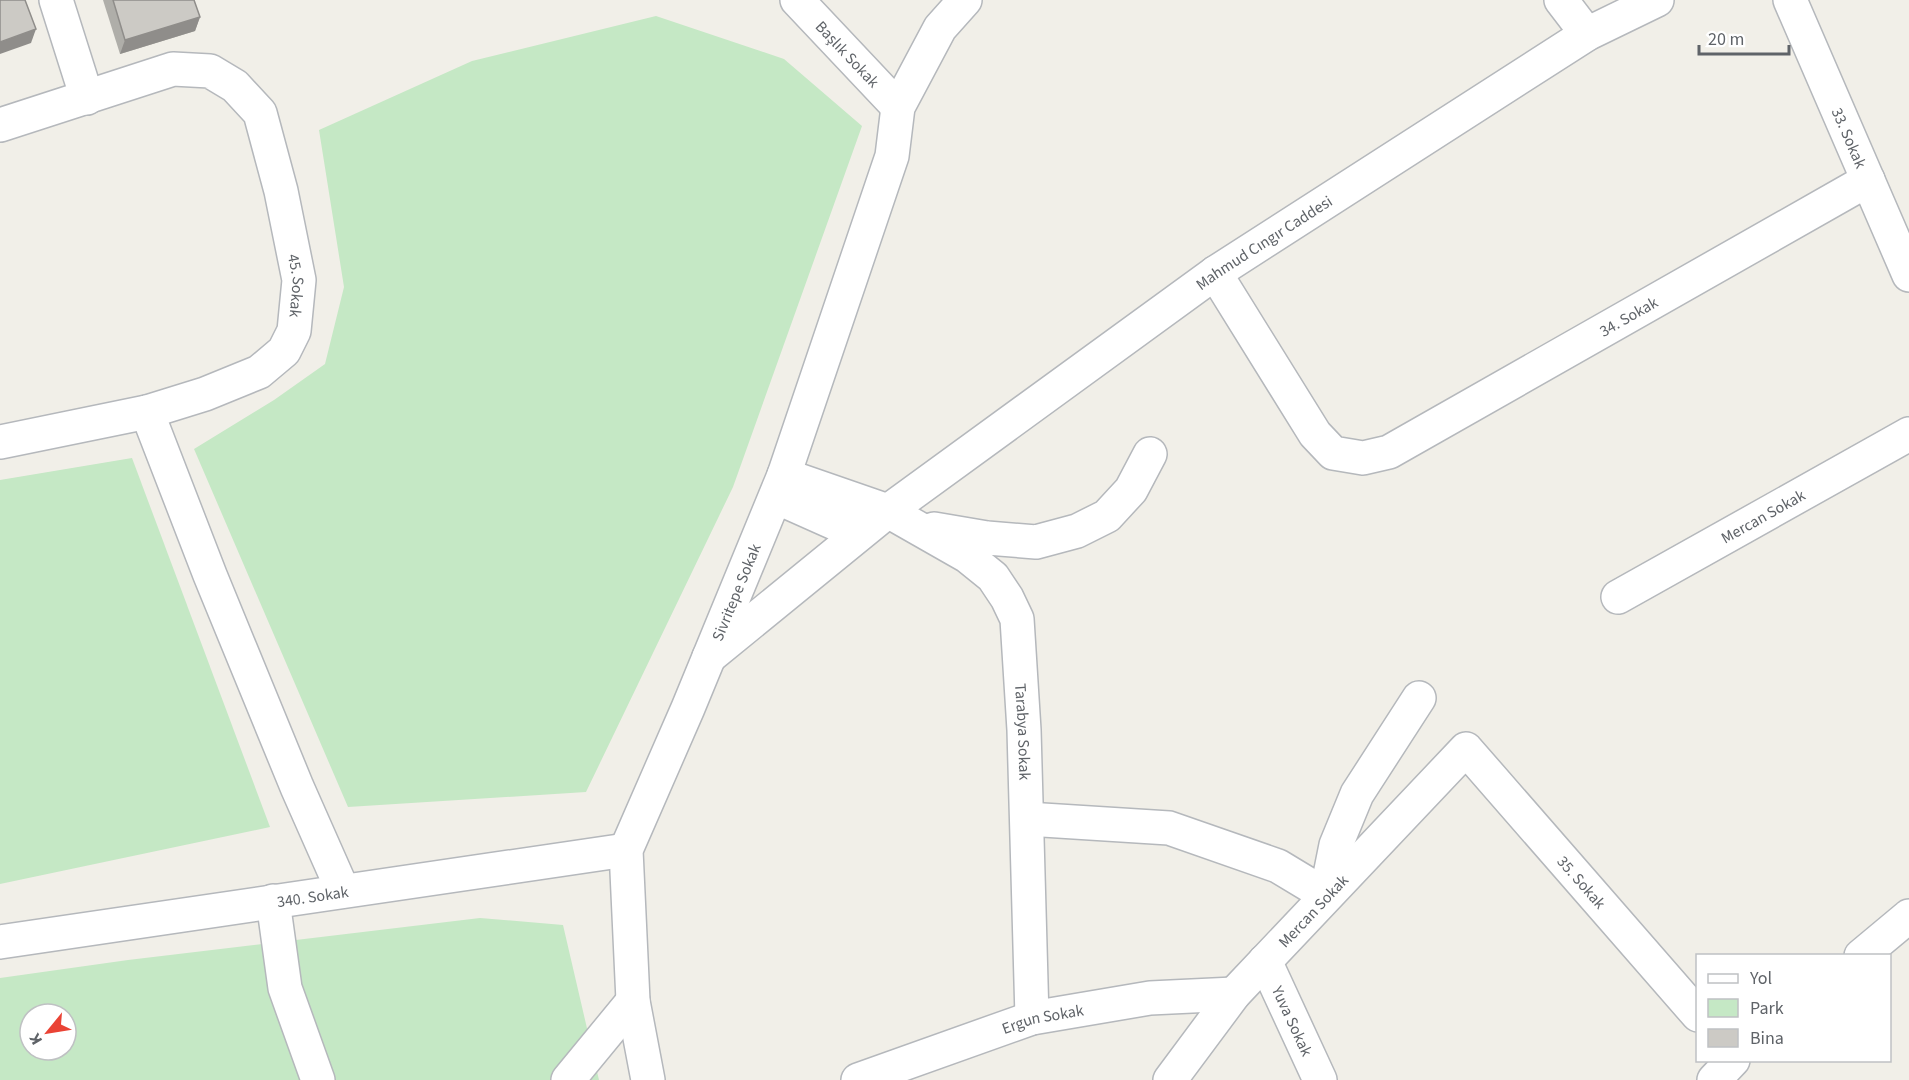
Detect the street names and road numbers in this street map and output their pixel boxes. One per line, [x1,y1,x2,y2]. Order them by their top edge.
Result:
street label: Başlık Sokak [810,16,884,93]
street label: 33. Sokak [1826,104,1872,172]
street label: Mahmud Cıngır Caddesi [1191,191,1337,296]
street label: 45. Sokak [282,252,309,318]
street label: 34. Sokak [1596,292,1662,342]
street label: Mercan Sokak [1717,484,1809,549]
street label: Sivritepe Sokak [707,540,767,644]
street label: Tarabya Sokak [1009,683,1035,781]
street label: 35. Sokak [1552,851,1611,914]
street label: Mercan Sokak [1274,870,1354,953]
street label: 340. Sokak [276,881,350,913]
street label: Yuva Sokak [1266,982,1318,1060]
street label: Ergun Sokak [999,999,1085,1040]

